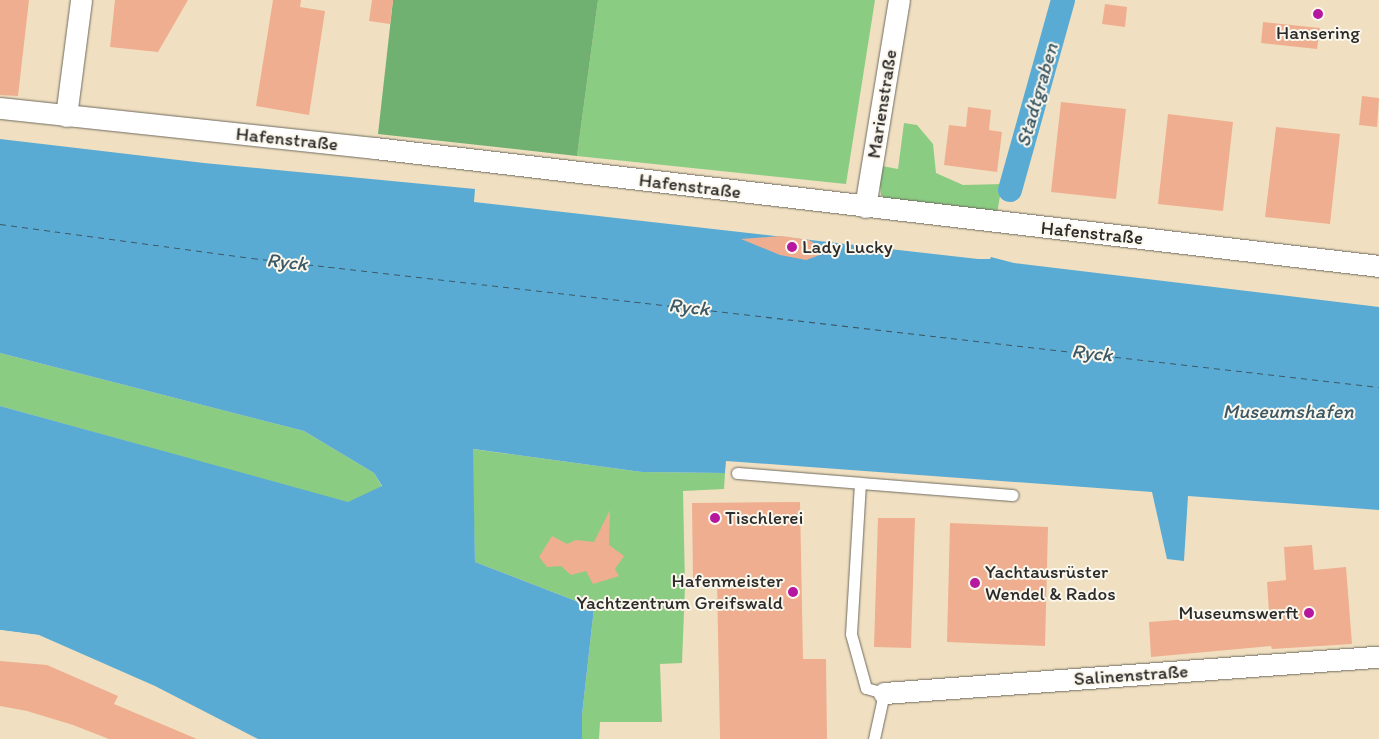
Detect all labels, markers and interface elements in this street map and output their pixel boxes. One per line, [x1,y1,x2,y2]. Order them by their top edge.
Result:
marker: Hansering [1312,8,1324,20]
place label: Hansering [1276,22,1360,44]
water label: Stadtgraben [1011,41,1063,149]
street label: Marienstraße [862,48,902,160]
street label: Hafenstraße [235,122,339,156]
street label: Hafenstraße [638,168,742,204]
street label: Hafenstraße [1040,216,1144,250]
place label: Lady Lucky [802,236,893,258]
marker: Lady Lucky [786,241,798,253]
water label: Ryck [265,248,309,276]
water label: Ryck [667,293,711,321]
water label: Ryck [1070,339,1114,367]
water label: Museumshafen [1223,399,1353,423]
place label: Tischlerei [725,507,803,529]
marker: Tischlerei [709,512,721,524]
place label: Yachtausrüster Wendel & Rados [985,561,1116,605]
place label: Hafenmeister Yachtzentrum Greifswald [576,570,783,614]
marker: Yachtausrüster Wendel & Rados [969,577,981,589]
marker: Hafenmeister Yachtzentrum Greifswald [787,586,799,598]
place label: Museumswerft [1179,602,1299,624]
marker: Museumswerft [1303,607,1315,619]
street label: Salinenstraße [1073,660,1189,690]

